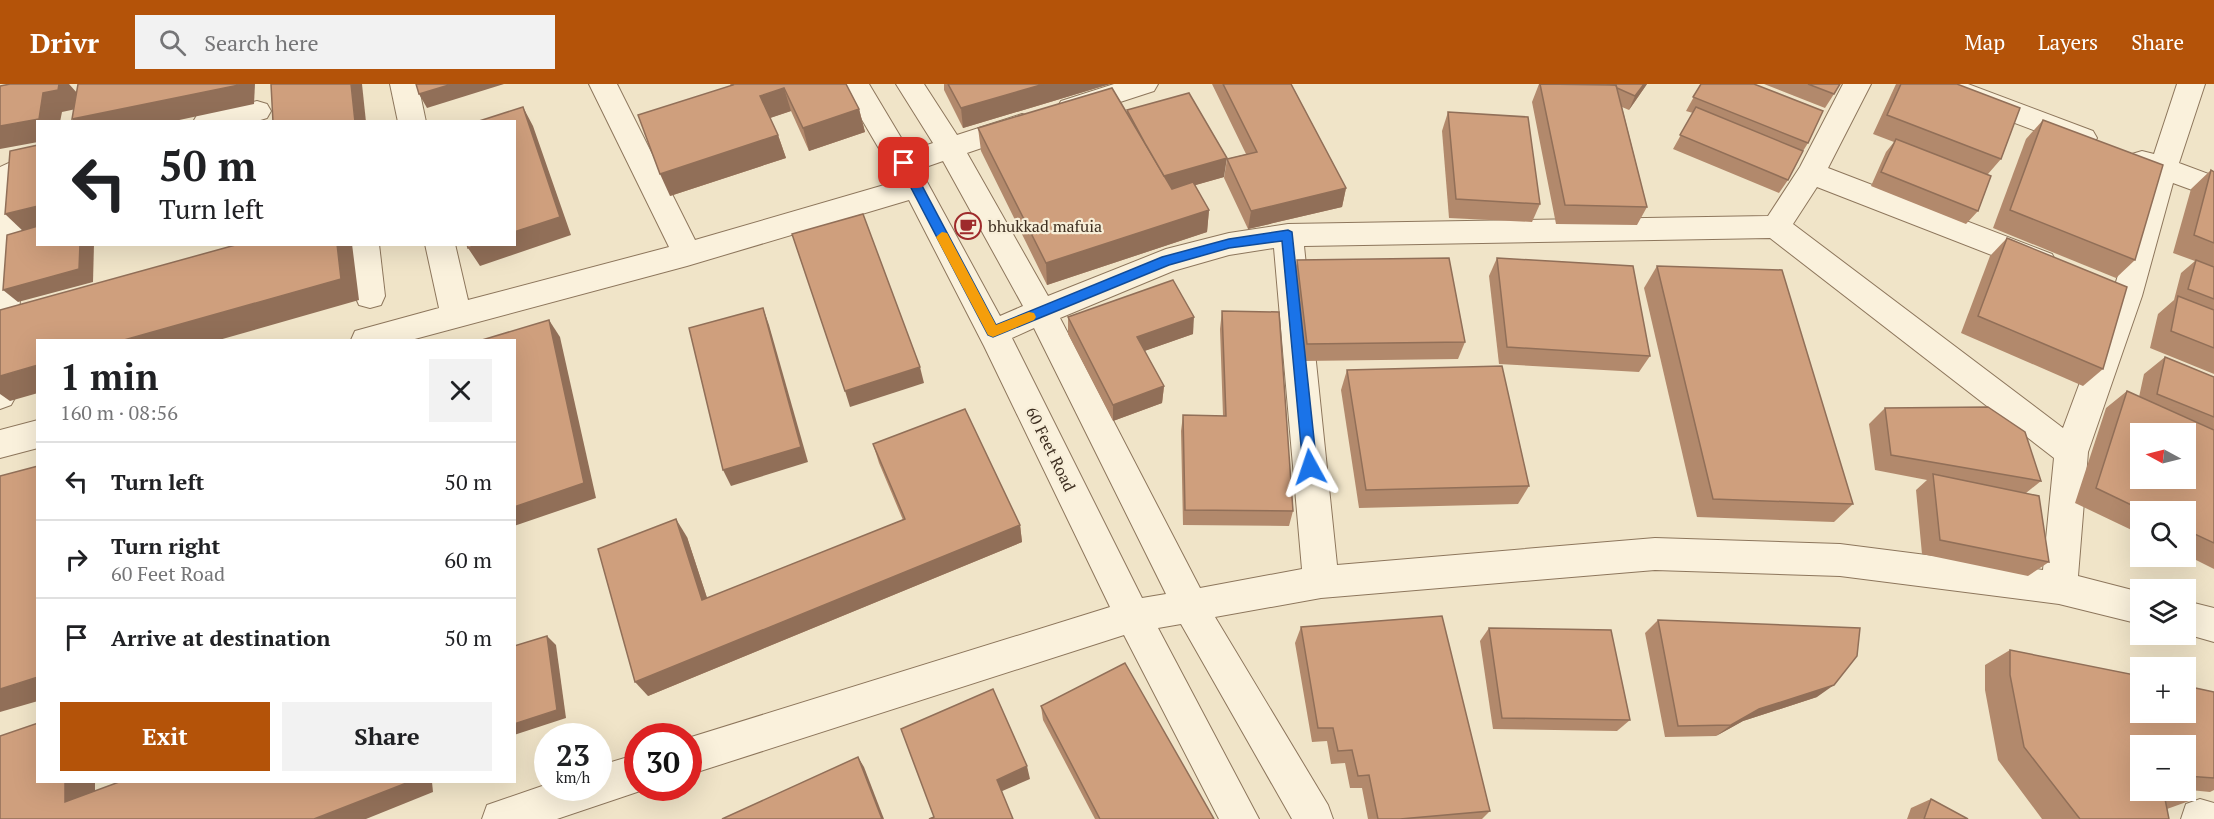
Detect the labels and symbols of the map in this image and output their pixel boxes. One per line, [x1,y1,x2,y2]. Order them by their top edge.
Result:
pin [878,137,929,188]
cafe icon: bhukkad mafuia [953,211,983,241]
place label: bhukkad mafuia [988,215,1102,237]
street label: 60 Feet Road [1021,403,1081,495]
north arrow [2130,423,2196,489]
position arrow [1278,435,1342,499]
speed limit sign: 30 [624,723,702,801]

